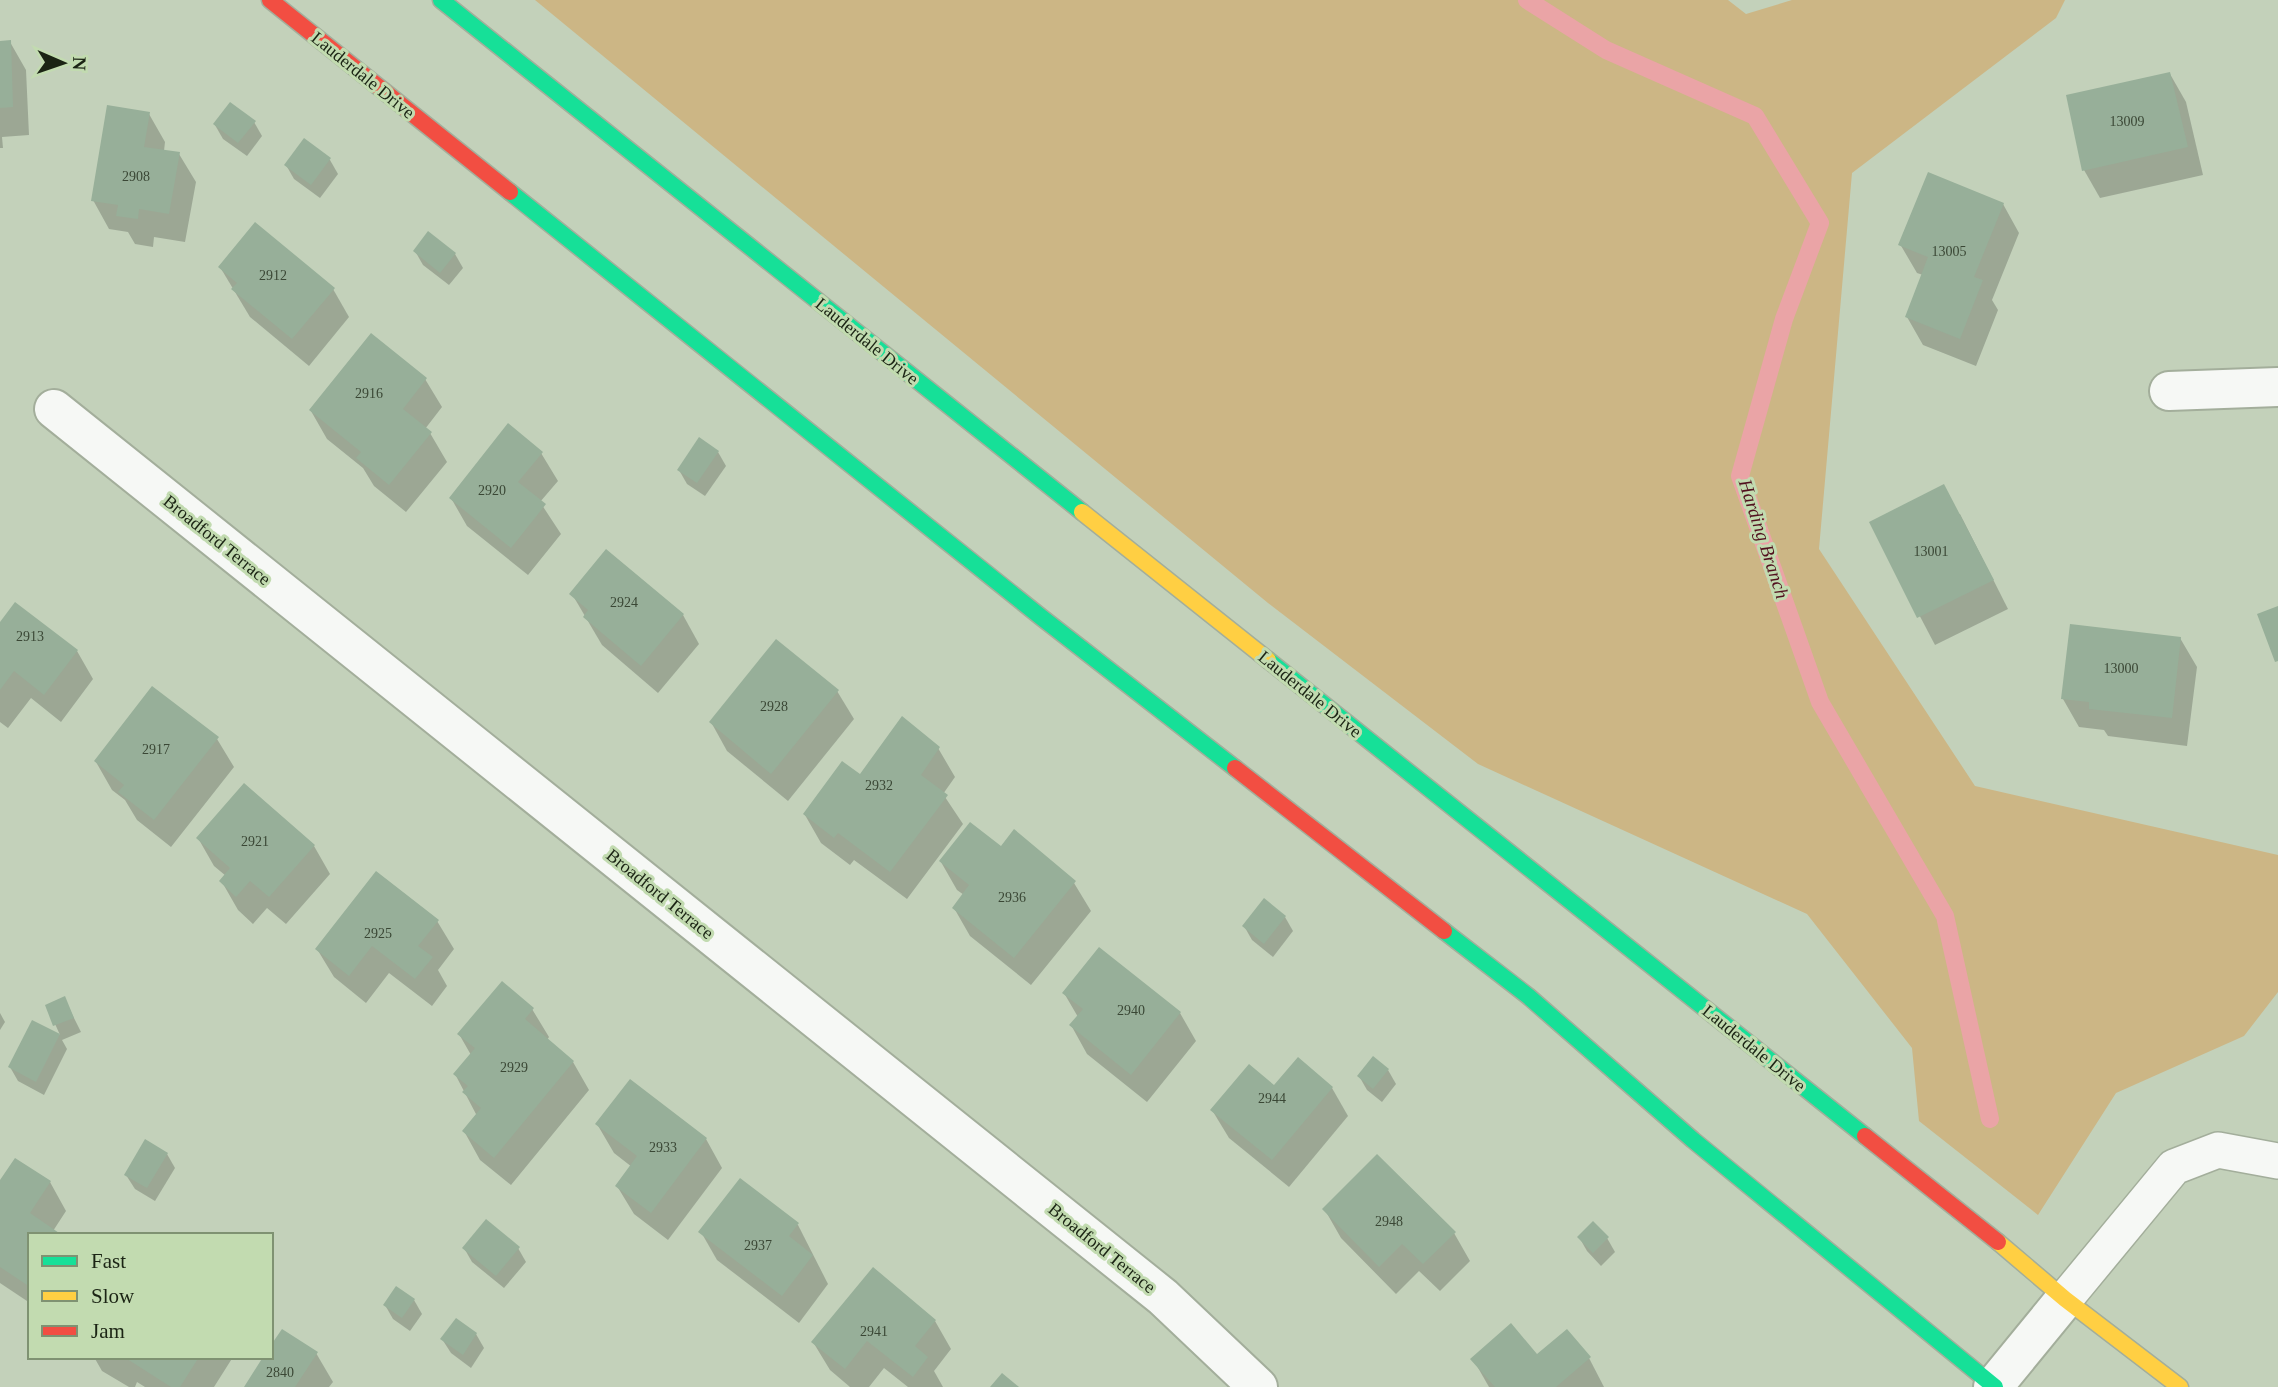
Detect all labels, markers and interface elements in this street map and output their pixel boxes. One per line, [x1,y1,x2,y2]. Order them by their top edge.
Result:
street label: Lauderdale Drive [308,27,418,123]
north arrow [28,28,98,98]
text: N [69,56,90,71]
house number: 13009 [2110,114,2145,129]
house number: 2908 [122,169,150,184]
house number: 13005 [1932,244,1967,259]
house number: 2912 [259,268,287,283]
street label: Lauderdale Drive [812,293,922,389]
house number: 2916 [355,386,383,401]
water label: Harding Branch [1734,476,1793,601]
house number: 2920 [478,483,506,498]
street label: Broadford Terrace [159,491,275,589]
house number: 13001 [1914,544,1949,559]
house number: 2924 [610,595,638,610]
house number: 2913 [16,629,44,644]
street label: Lauderdale Drive [1255,646,1365,742]
house number: 13000 [2104,661,2139,676]
house number: 2928 [760,699,788,714]
house number: 2917 [142,742,170,757]
house number: 2932 [865,778,893,793]
house number: 2921 [241,834,269,849]
street label: Broadford Terrace [602,845,718,943]
house number: 2936 [998,890,1026,905]
house number: 2925 [364,926,392,941]
street label: Lauderdale Drive [1699,1000,1809,1096]
house number: 2940 [1117,1003,1145,1018]
house number: 2929 [500,1060,528,1075]
house number: 2944 [1258,1091,1286,1106]
house number: 2933 [649,1140,677,1155]
street label: Broadford Terrace [1044,1199,1160,1297]
house number: 2948 [1375,1214,1403,1229]
legend [28,1233,273,1359]
house number: 2937 [744,1238,772,1253]
text: Fast [91,1249,126,1273]
text: Slow [91,1284,135,1308]
text: Jam [91,1319,125,1343]
house number: 2941 [860,1324,888,1339]
house number: 2840 [266,1365,294,1380]

